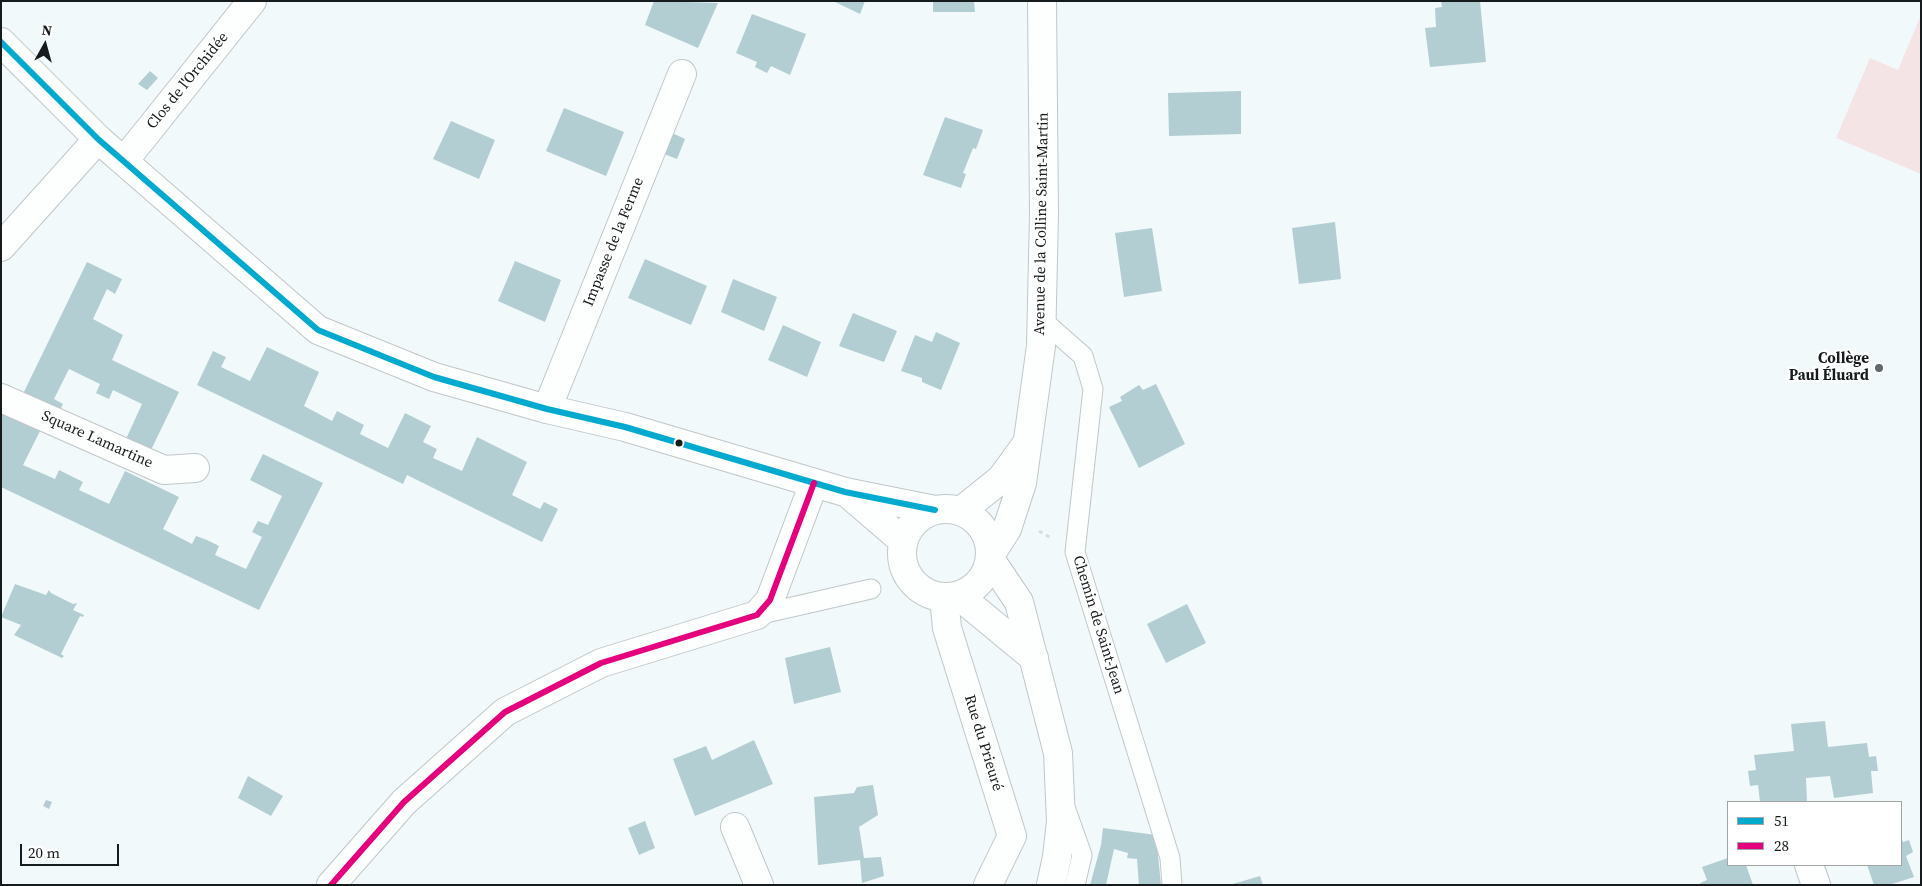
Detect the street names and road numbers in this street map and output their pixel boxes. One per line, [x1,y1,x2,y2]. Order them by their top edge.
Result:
street label: Clos de l'Orchidée [143,29,233,133]
street label: Avenue de la Colline Saint-Martin [1031,112,1053,336]
street label: Impasse de la Ferme [580,175,648,309]
street label: Square Lamartine [39,407,155,473]
street label: Chemin de Saint-Jean [1068,554,1128,696]
street label: Rue du Prieuré [960,693,1006,793]

